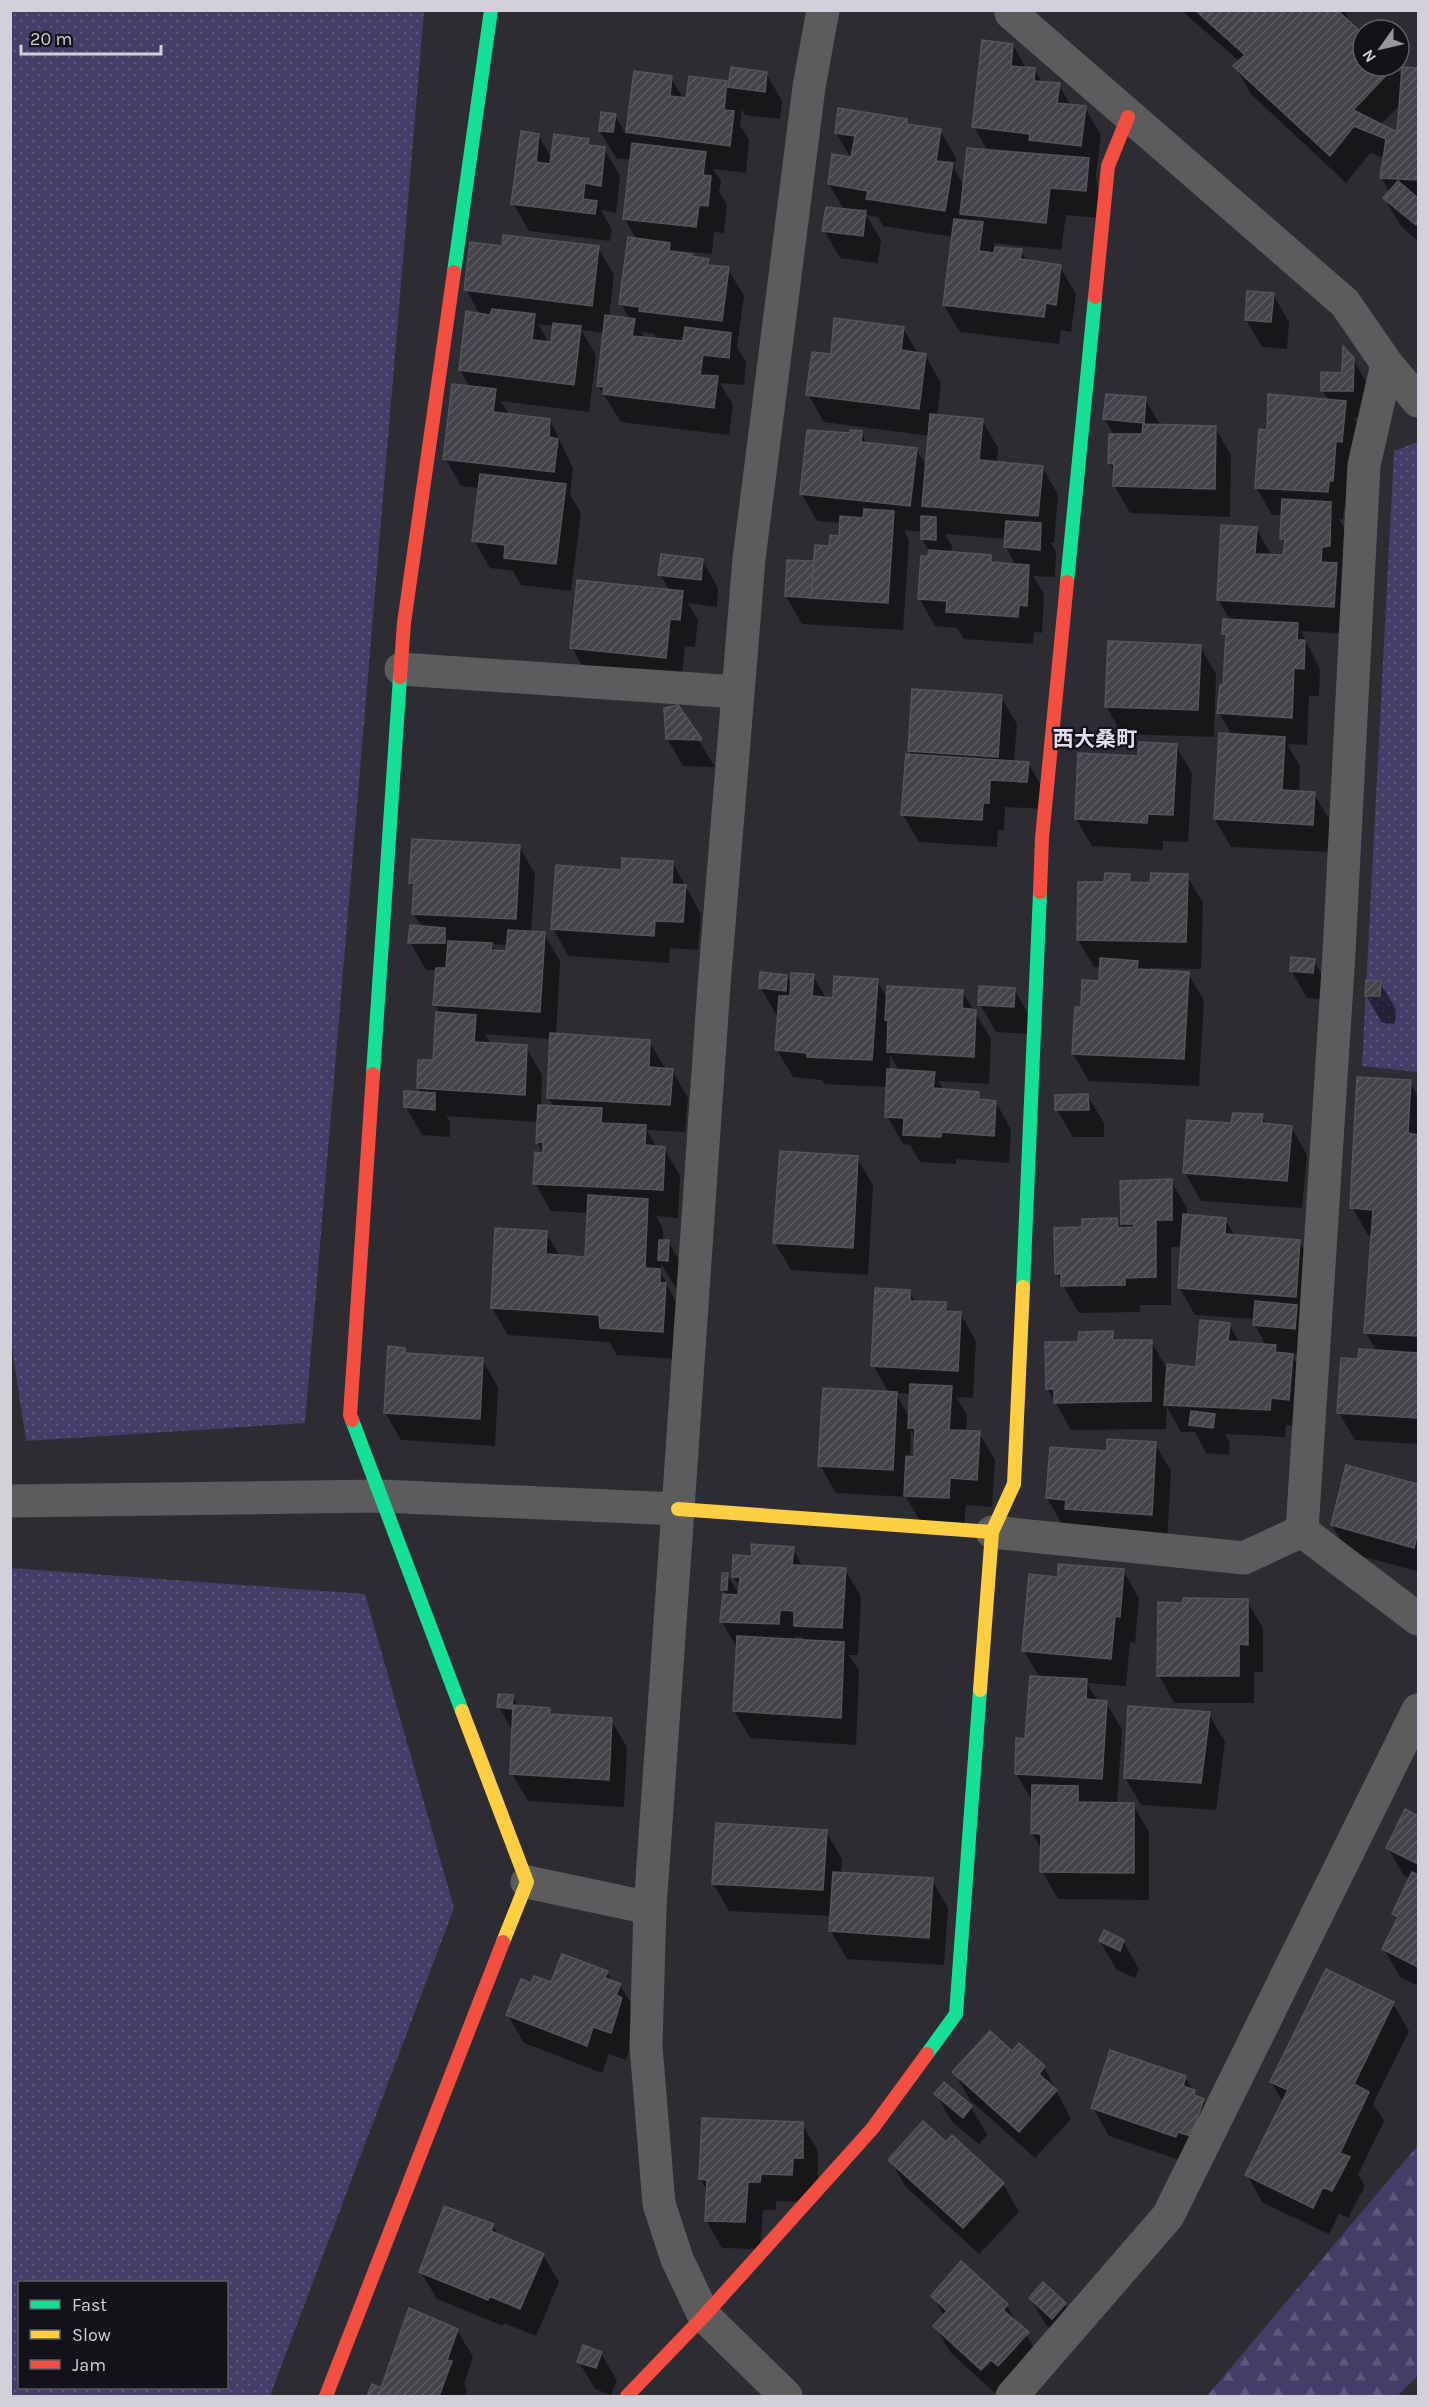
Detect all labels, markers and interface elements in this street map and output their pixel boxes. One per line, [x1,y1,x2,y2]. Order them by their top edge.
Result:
scale bar [21,18,160,56]
north arrow [1351,18,1411,78]
text: 20 m [30,28,72,50]
text: N [1358,46,1380,66]
district label: 西大桑町 [1053,727,1137,751]
legend [18,2281,228,2389]
text: Fast [72,2294,107,2316]
text: Slow [72,2324,111,2346]
text: Jam [72,2354,106,2376]

